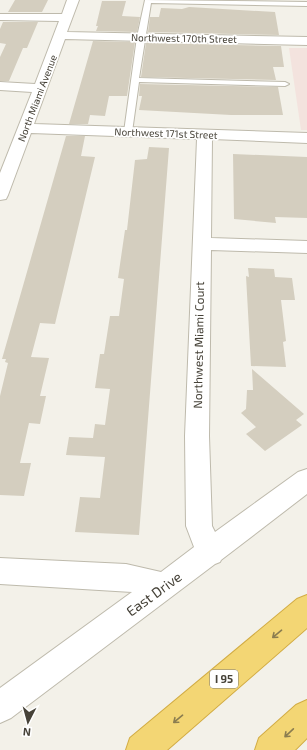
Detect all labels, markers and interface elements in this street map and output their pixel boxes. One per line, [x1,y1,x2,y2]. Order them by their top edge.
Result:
street label: Northwest 170th Street [131,31,237,45]
street label: North Miami Avenue [15,53,59,143]
street label: Northwest 171st Street [114,125,218,141]
street label: Northwest Miami Court [190,281,206,409]
street label: East Drive [123,568,185,619]
one-way arrow [272,630,283,639]
road number: I 95 [210,670,238,688]
north arrow [8,702,48,742]
one-way arrow [173,714,184,723]
text: N [22,726,32,739]
one-way arrow [284,728,294,738]

